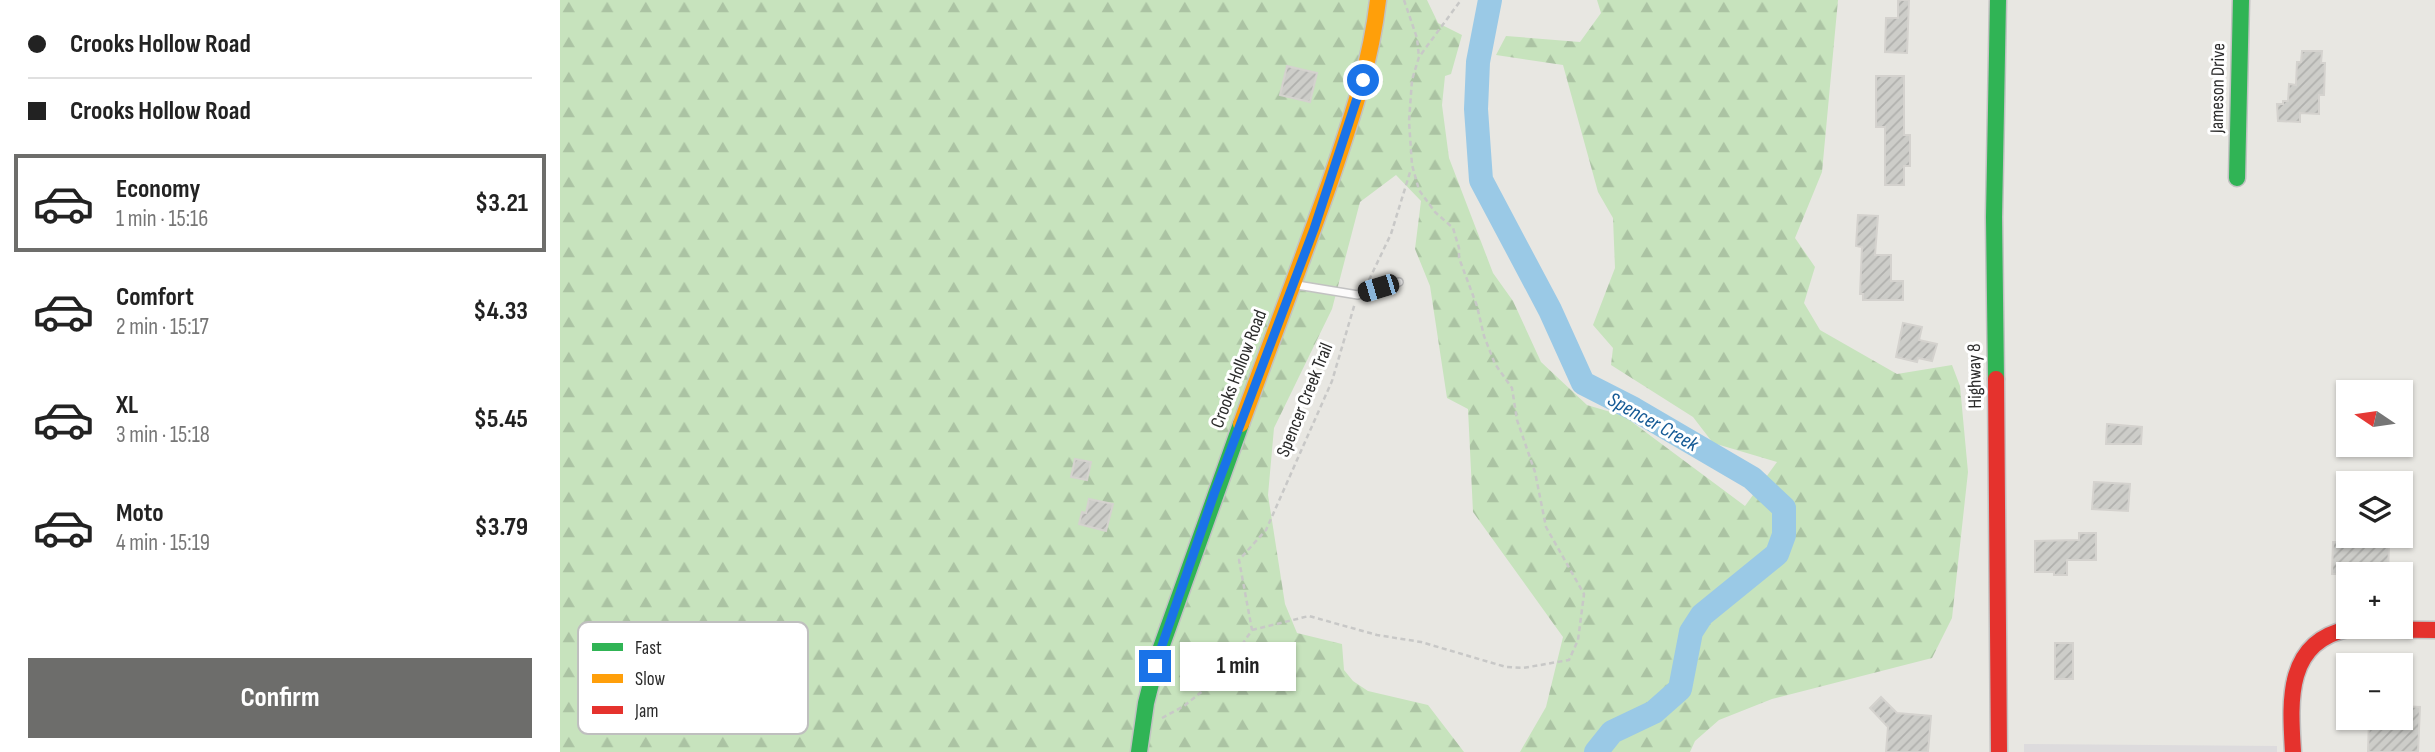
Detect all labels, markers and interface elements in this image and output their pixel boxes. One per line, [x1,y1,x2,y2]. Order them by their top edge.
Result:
text: Crooks Hollow Road [70,29,251,60]
street label: Jameson Drive [2206,43,2230,134]
route start [1347,64,1379,96]
text: Crooks Hollow Road [70,96,251,127]
icon: car [32,172,95,235]
text: Economy [116,174,200,205]
text: $3.21 [475,188,528,219]
text: 1 min · 15:16 [116,205,208,233]
car [1355,272,1402,304]
icon: car [32,280,95,343]
text: Comfort [116,282,194,313]
text: $4.33 [473,296,528,327]
street label: Crooks Hollow Road [1206,307,1272,431]
text: 2 min · 15:17 [116,313,209,341]
street label: Spencer Creek Trail [1272,340,1338,460]
street label: Highway 8 [1963,343,1987,409]
north arrow [2336,380,2413,457]
map controls [2336,380,2413,730]
water label: Spencer Creek [1603,387,1704,458]
icon: car [32,388,95,451]
text: XL [116,390,138,421]
text: $5.45 [474,404,528,435]
text: 3 min · 15:18 [116,421,210,449]
button: layers [2336,471,2413,548]
icon: car [32,496,95,559]
text: Moto [116,498,164,529]
text: $3.79 [474,512,528,543]
text: 4 min · 15:19 [116,529,210,557]
button: + [2336,562,2413,639]
legend [578,622,808,734]
text: Fast [635,637,662,660]
callout: 1 min [1180,642,1295,690]
route end [1139,650,1171,682]
text: 1 min [1217,652,1259,680]
button: − [2336,653,2413,730]
button: Confirm [28,658,532,738]
text: Slow [635,668,665,691]
text: Jam [634,700,658,723]

